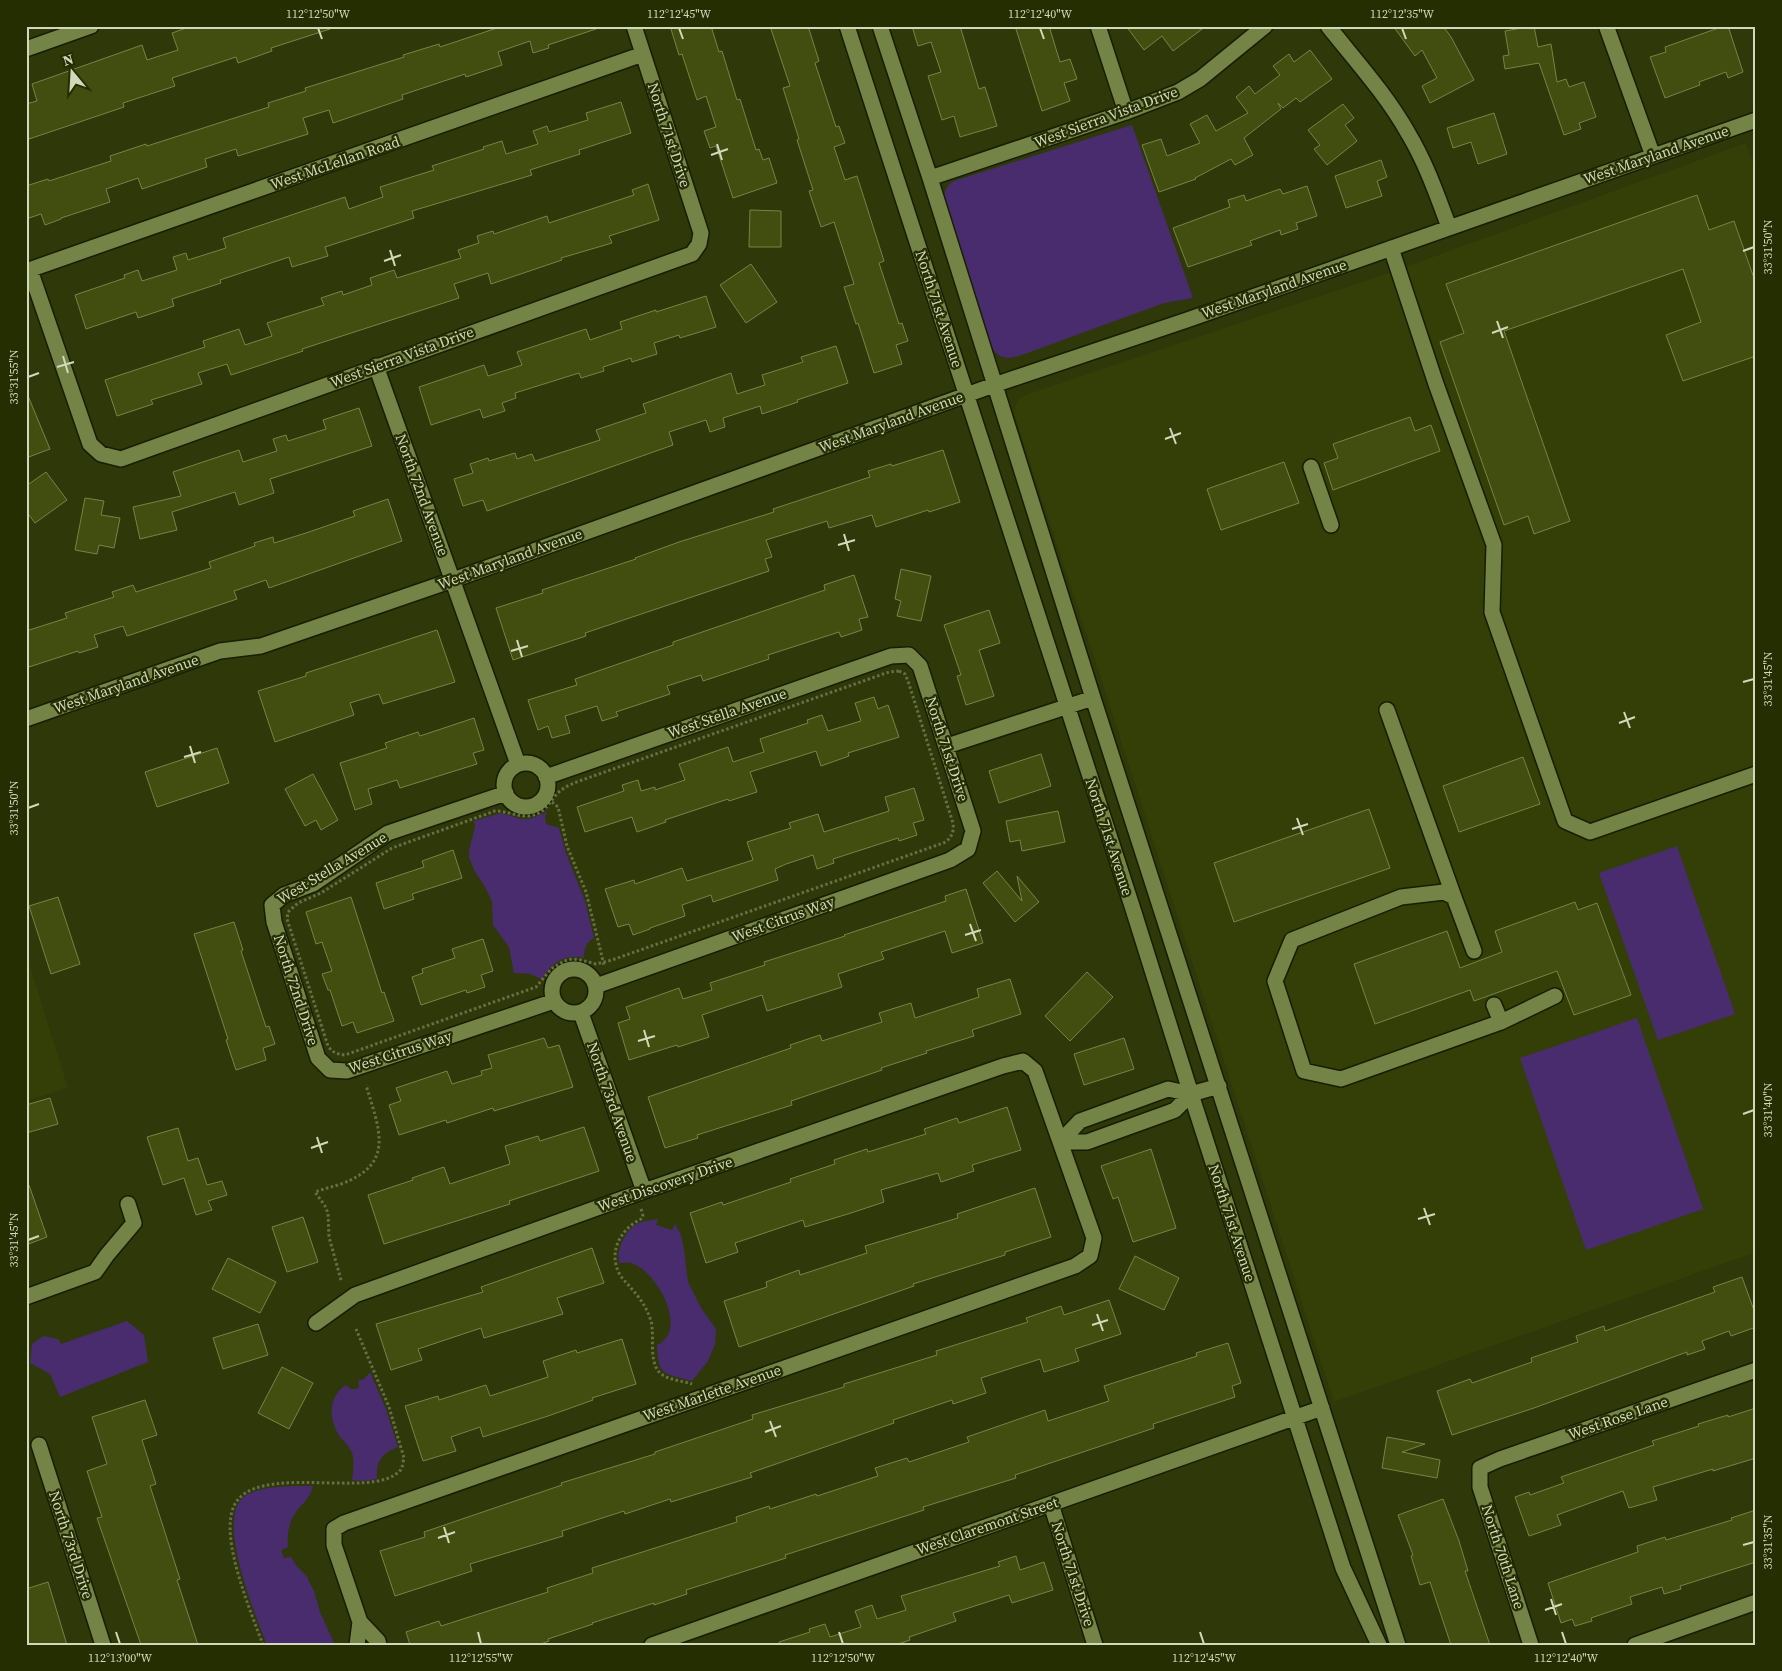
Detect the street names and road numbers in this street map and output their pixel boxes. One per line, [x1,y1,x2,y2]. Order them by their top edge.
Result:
street label: North 71st Drive [643,80,696,190]
street label: West Sierra Vista Drive [1031,81,1181,152]
street label: West Maryland Avenue [1580,120,1732,189]
street label: West McLellan Road [267,130,403,195]
street label: North 71st Avenue [911,247,968,371]
street label: West Maryland Avenue [1198,254,1350,323]
street label: West Sierra Vista Drive [327,321,477,392]
street label: West Maryland Avenue [815,385,967,458]
street label: North 72nd Avenue [391,431,454,559]
street label: West Maryland Avenue [434,522,586,595]
street label: West Maryland Avenue [50,649,202,718]
street label: West Stella Avenue [664,682,790,743]
street label: North 71st Drive [921,694,974,804]
street label: North 71st Avenue [1081,775,1138,899]
street label: West Stella Avenue [273,826,391,909]
street label: West Citrus Way [729,890,837,947]
street label: North 72nd Drive [269,932,324,1048]
street label: West Citrus Way [345,1025,455,1078]
street label: North 73rd Avenue [582,1039,643,1165]
street label: West Discovery Drive [594,1150,736,1217]
street label: North 71st Avenue [1204,1161,1261,1285]
street label: West Marlette Avenue [640,1359,784,1426]
street label: West Rose Lane [1565,1390,1671,1444]
street label: North 73rd Drive [44,1488,99,1602]
street label: West Claremont Street [913,1491,1061,1560]
street label: North 70th Lane [1477,1502,1530,1612]
street label: North 71st Drive [1047,1519,1100,1629]

